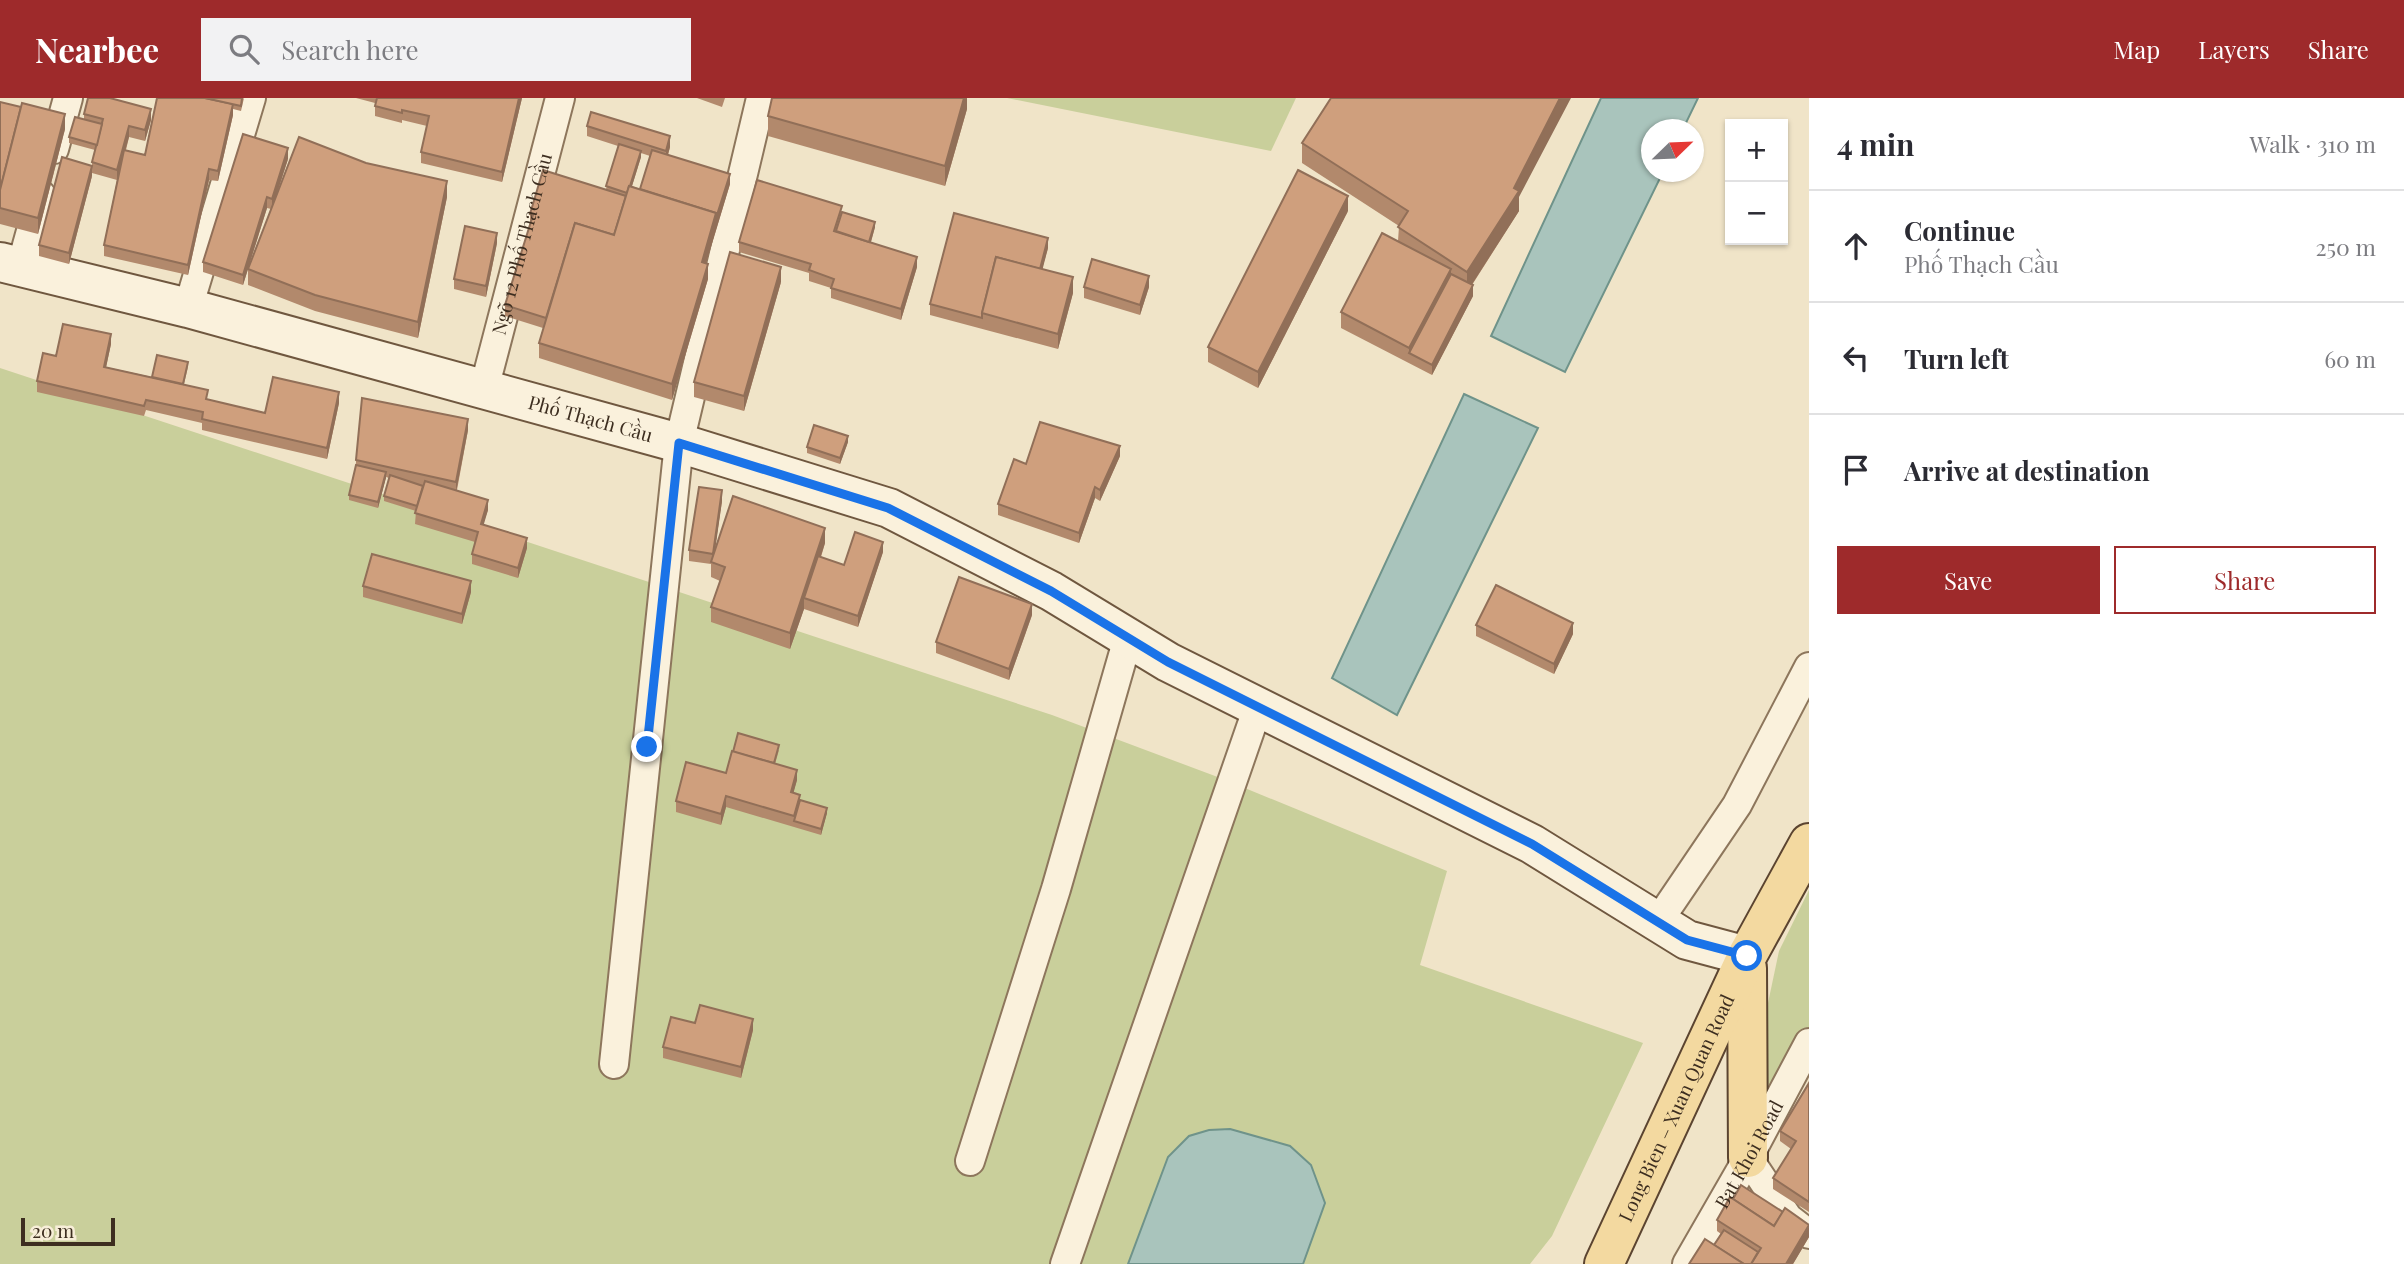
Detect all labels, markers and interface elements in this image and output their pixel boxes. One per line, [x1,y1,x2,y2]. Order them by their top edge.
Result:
search box [201,18,691,81]
text: Nearbee [35,27,159,71]
icon: search [225,30,263,68]
text: Search here [281,32,419,67]
text: Map [2114,33,2160,65]
text: Layers [2198,33,2270,65]
text: Share [2308,33,2369,65]
north arrow [1641,119,1704,182]
map controls [1725,119,1788,245]
button: + [1725,119,1788,182]
text: 4 min [1837,124,1915,164]
text: Walk · 310 m [2250,128,2376,159]
street label: Ngõ 12 Phố Thạch Cầu [485,150,557,337]
button: − [1725,182,1788,245]
text: Continue [1904,213,2015,248]
icon: ahead [1837,227,1875,265]
text: 250 m [2315,231,2376,262]
text: Phố Thạch Cầu [1904,248,2059,279]
icon: left [1837,339,1875,377]
text: Turn left [1904,341,2009,376]
text: 60 m [2324,343,2376,374]
street label: Phố Thạch Cầu [526,388,656,447]
icon: arrive [1837,451,1875,489]
text: Arrive at destination [1904,453,2150,488]
button: Save [1837,546,2100,614]
button: Share [2114,546,2376,614]
route end [631,731,662,762]
route start [1731,940,1762,971]
street label: Long Bien – Xuan Quan Road [1611,990,1740,1226]
street label: Bat Khoi Road [1708,1095,1788,1213]
scale bar [21,1215,116,1247]
text: 20 m [32,1217,74,1243]

